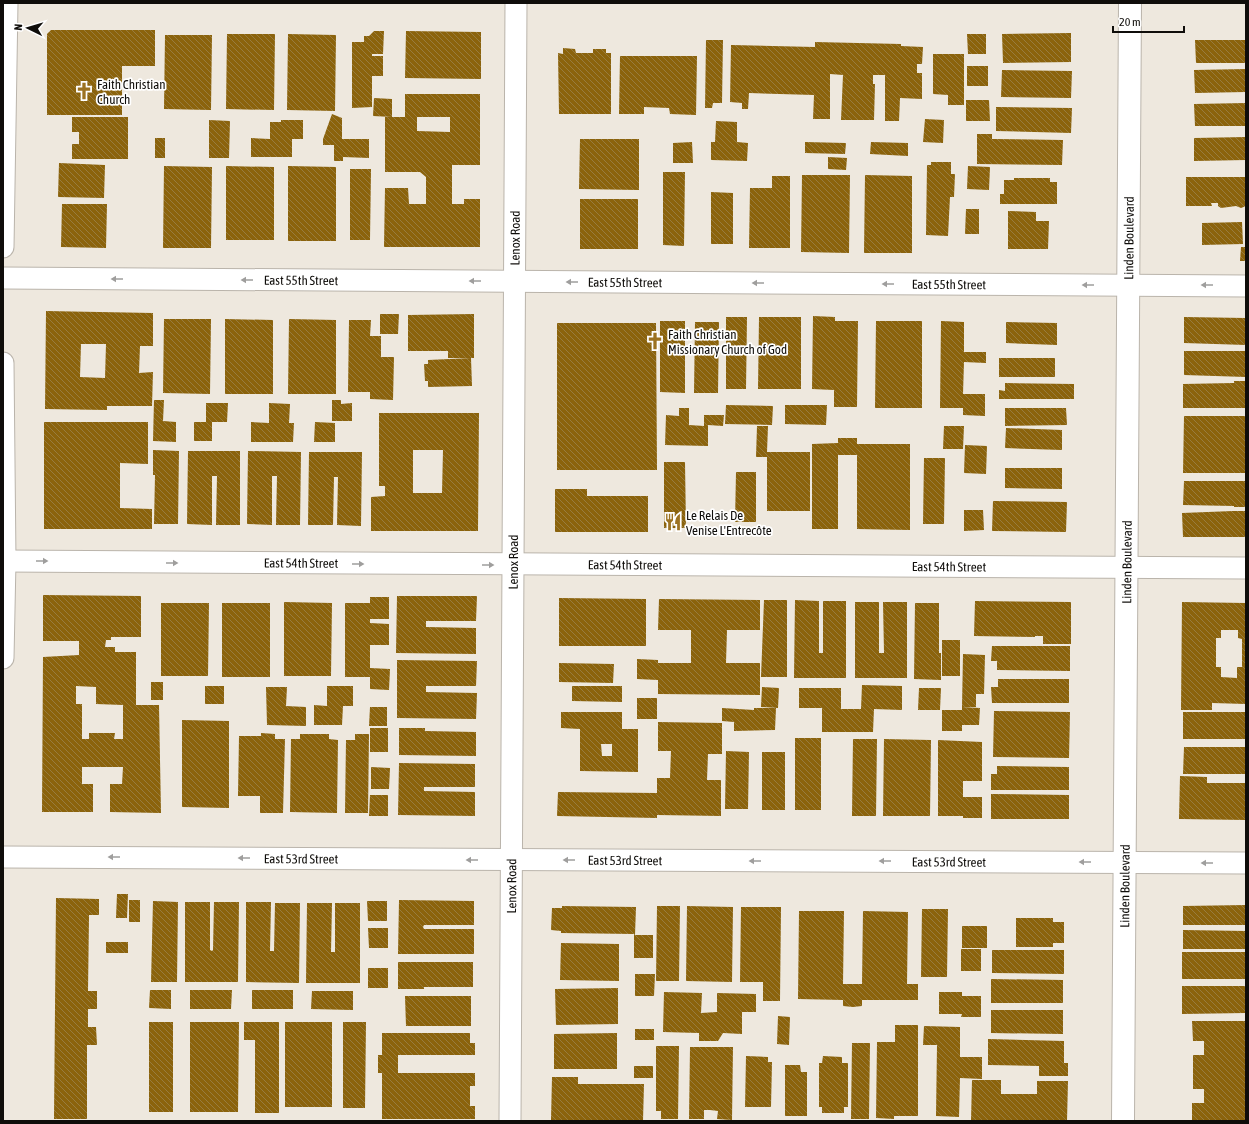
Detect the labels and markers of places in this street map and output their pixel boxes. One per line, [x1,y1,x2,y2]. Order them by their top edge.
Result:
place label: Faith Christian Church [97,77,166,107]
church icon: Faith Christian Church [74,81,94,101]
place label: Faith Christian Missionary Church of God [668,327,787,357]
church icon: Faith Christian Missionary Church of God [645,331,665,351]
place label: Le Relais De Venise L'Entrecôte [686,508,772,538]
restaurant icon: Le Relais De Venise L'Entrecôte [663,512,683,532]

